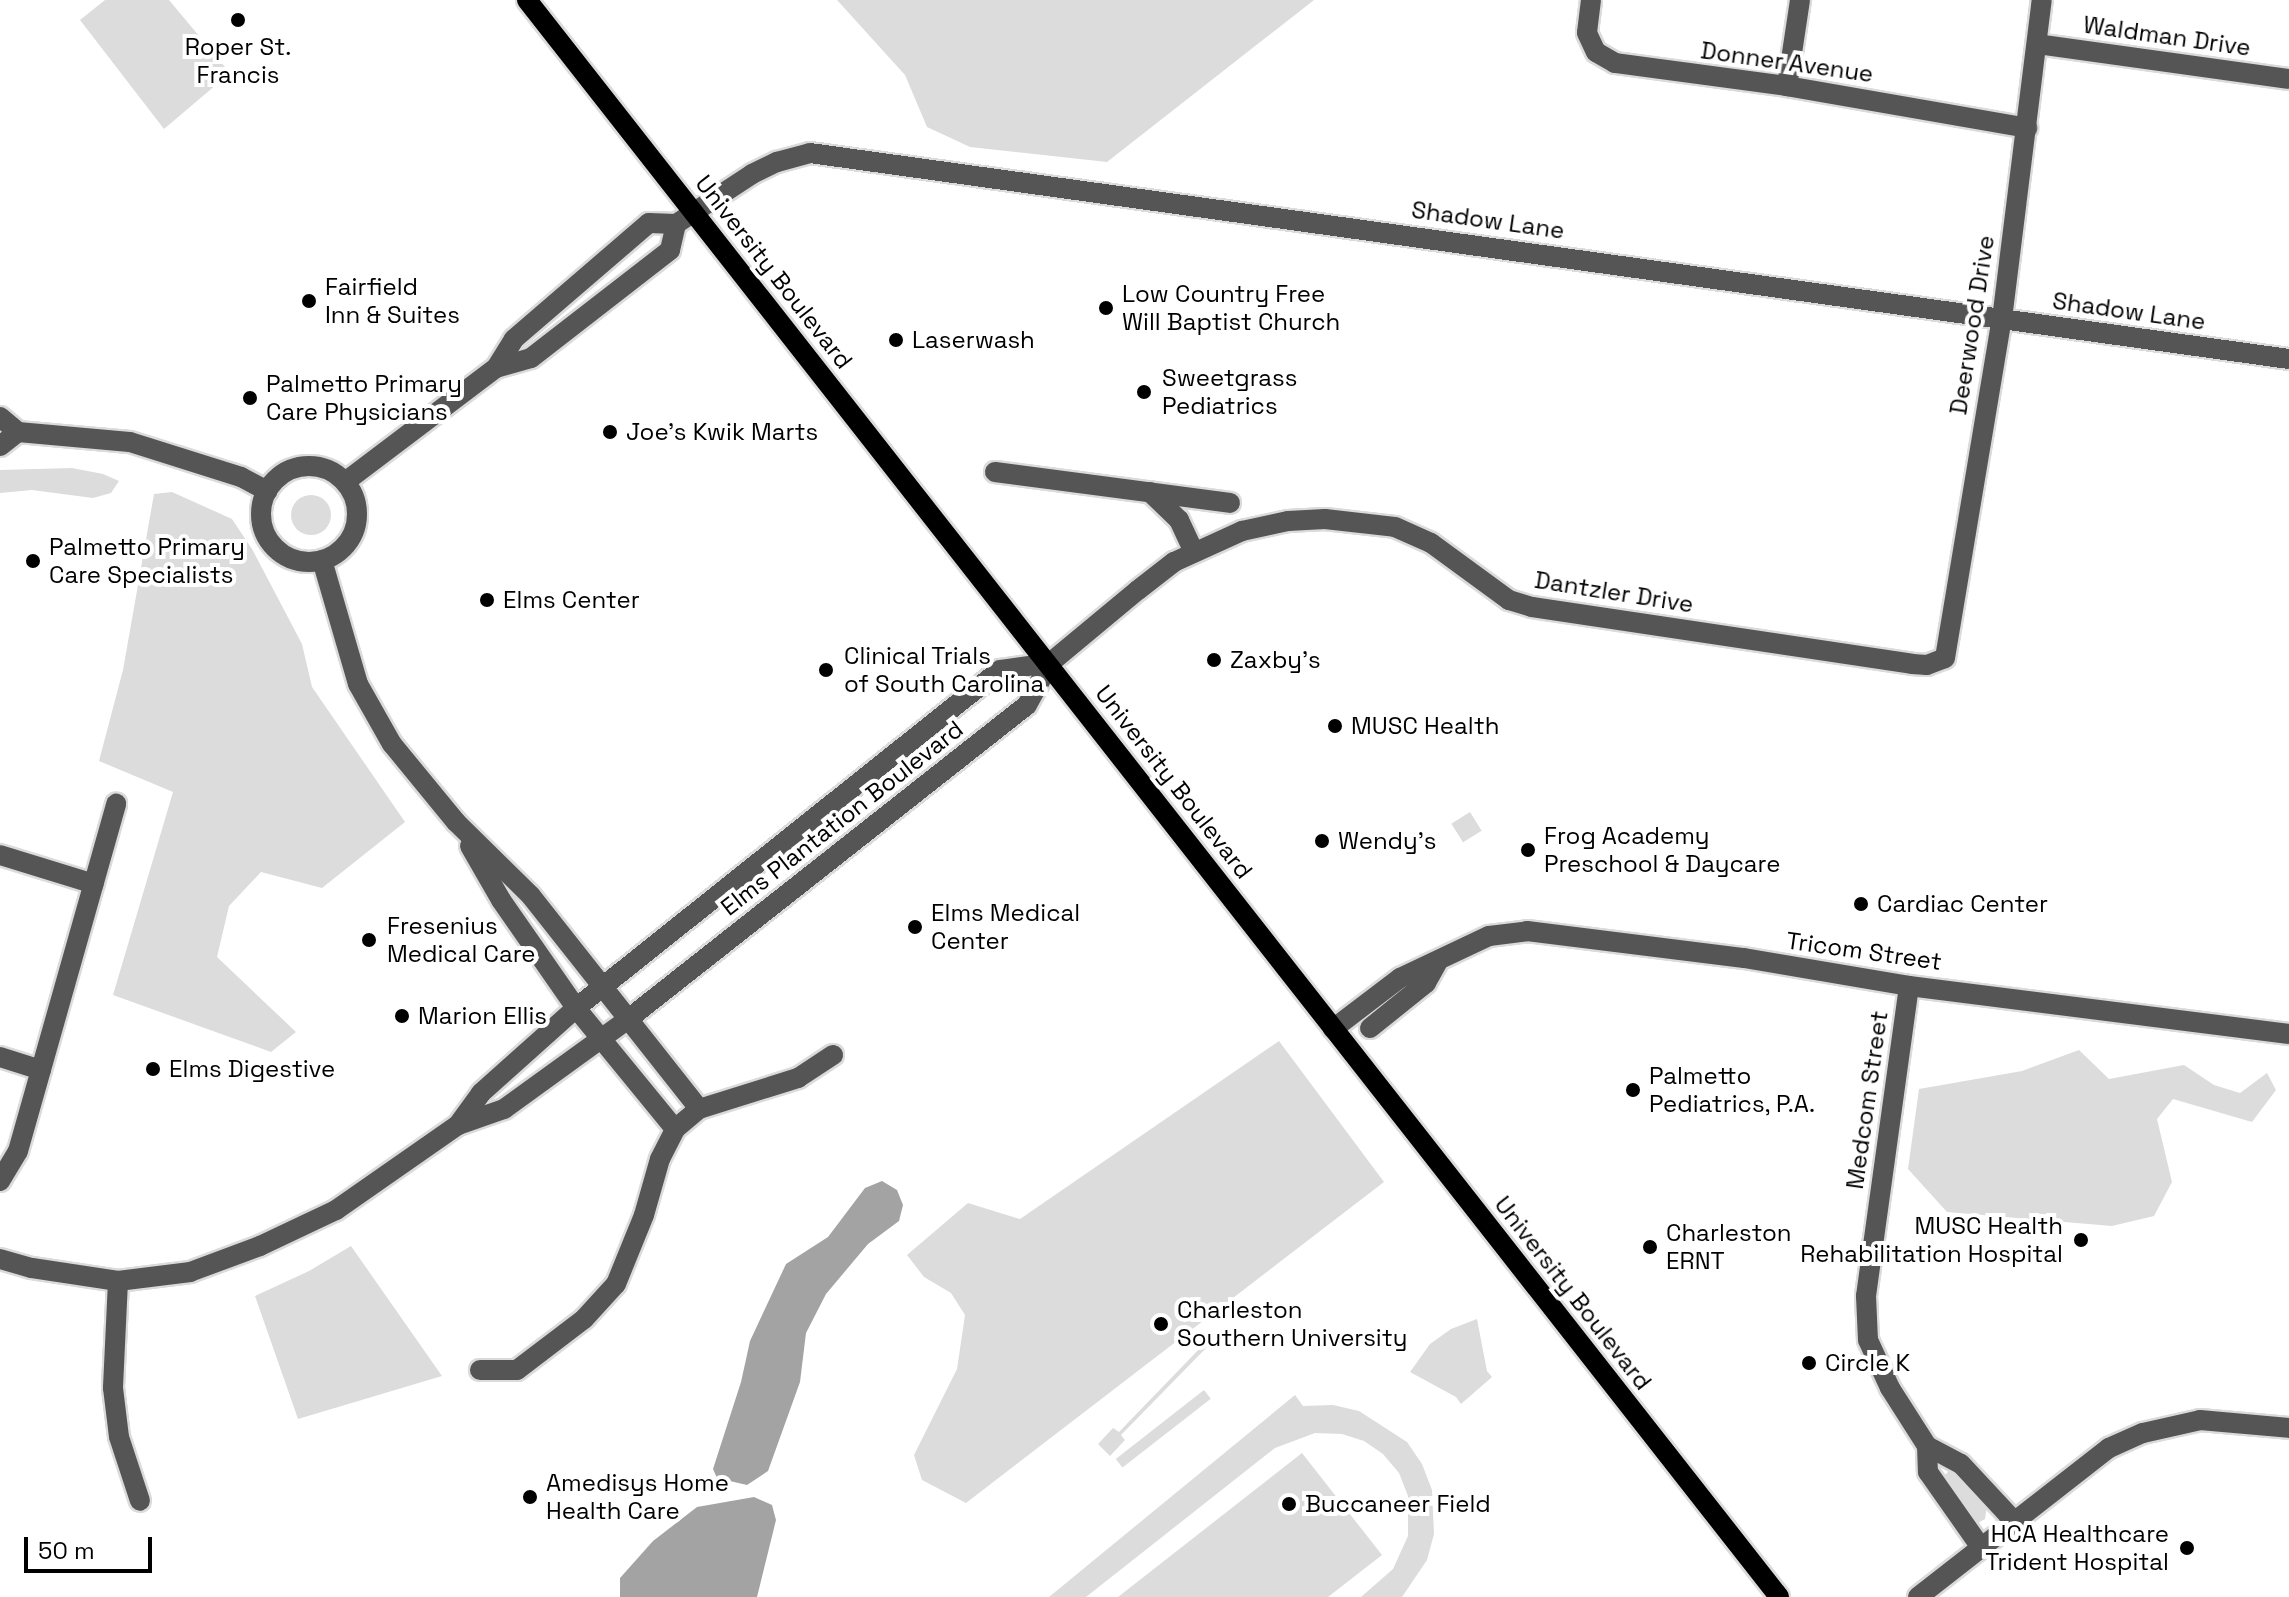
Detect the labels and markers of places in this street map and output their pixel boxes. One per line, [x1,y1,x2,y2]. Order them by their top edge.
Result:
marker: Roper St. Francis [229,11,247,29]
place label: Roper St. Francis [185,33,291,89]
place label: Fairfield Inn & Suites [325,273,460,329]
place label: Low Country Free Will Baptist Church [1122,280,1340,336]
marker: Fairfield Inn & Suites [300,292,318,310]
marker: Low Country Free Will Baptist Church [1097,299,1115,317]
place label: Laserwash [912,326,1035,354]
marker: Laserwash [887,331,905,349]
place label: Sweetgrass Pediatrics [1162,364,1297,420]
place label: Palmetto Primary Care Physicians [266,370,462,426]
marker: Sweetgrass Pediatrics [1133,381,1155,403]
marker: Palmetto Primary Care Physicians [241,389,259,407]
place label: Joe's Kwik Marts [626,418,818,446]
marker: Joe's Kwik Marts [601,423,619,441]
place label: Palmetto Primary Care Specialists [49,533,245,589]
marker: Palmetto Primary Care Specialists [24,552,42,570]
place label: Elms Center [503,586,640,614]
marker: Elms Center [478,591,496,609]
place label: Clinical Trials of South Carolina [844,642,1044,698]
place label: Zaxby's [1230,646,1321,674]
marker: Zaxby's [1205,651,1223,669]
marker: Clinical Trials of South Carolina [815,659,837,681]
place label: MUSC Health [1351,712,1499,740]
marker: MUSC Health [1326,717,1344,735]
place label: Frog Academy Preschool & Daycare [1544,822,1780,878]
place label: Wendy's [1338,827,1436,855]
marker: Wendy's [1313,832,1331,850]
marker: Frog Academy Preschool & Daycare [1519,841,1537,859]
place label: Cardiac Center [1877,890,2048,918]
marker: Cardiac Center [1852,895,1870,913]
place label: Elms Medical Center [931,899,1080,955]
place label: Fresenius Medical Care [387,912,536,968]
marker: Elms Medical Center [906,918,924,936]
marker: Fresenius Medical Care [358,929,380,951]
place label: Marion Ellis [418,1002,547,1030]
marker: Marion Ellis [393,1007,411,1025]
place label: Elms Digestive [169,1055,335,1083]
marker: Elms Digestive [144,1060,162,1078]
place label: Palmetto Pediatrics, P.A. [1649,1062,1816,1118]
marker: Palmetto Pediatrics, P.A. [1624,1081,1642,1099]
place label: MUSC Health Rehabilitation Hospital [1800,1212,2063,1268]
place label: Charleston ERNT [1666,1219,1792,1275]
marker: MUSC Health Rehabilitation Hospital [2070,1229,2092,1251]
marker: Charleston ERNT [1641,1238,1659,1256]
place label: Charleston Southern University [1177,1296,1407,1352]
marker: Charleston Southern University [1152,1315,1170,1333]
place label: Circle K [1825,1349,1910,1377]
marker: Circle K [1800,1354,1818,1372]
place label: Amedisys Home Health Care [546,1469,729,1525]
marker: Amedisys Home Health Care [521,1488,539,1506]
place label: Buccaneer Field [1305,1490,1491,1518]
marker: Buccaneer Field [1280,1495,1298,1513]
place label: HCA Healthcare Trident Hospital [1985,1520,2169,1576]
marker: HCA Healthcare Trident Hospital [2176,1537,2198,1559]

